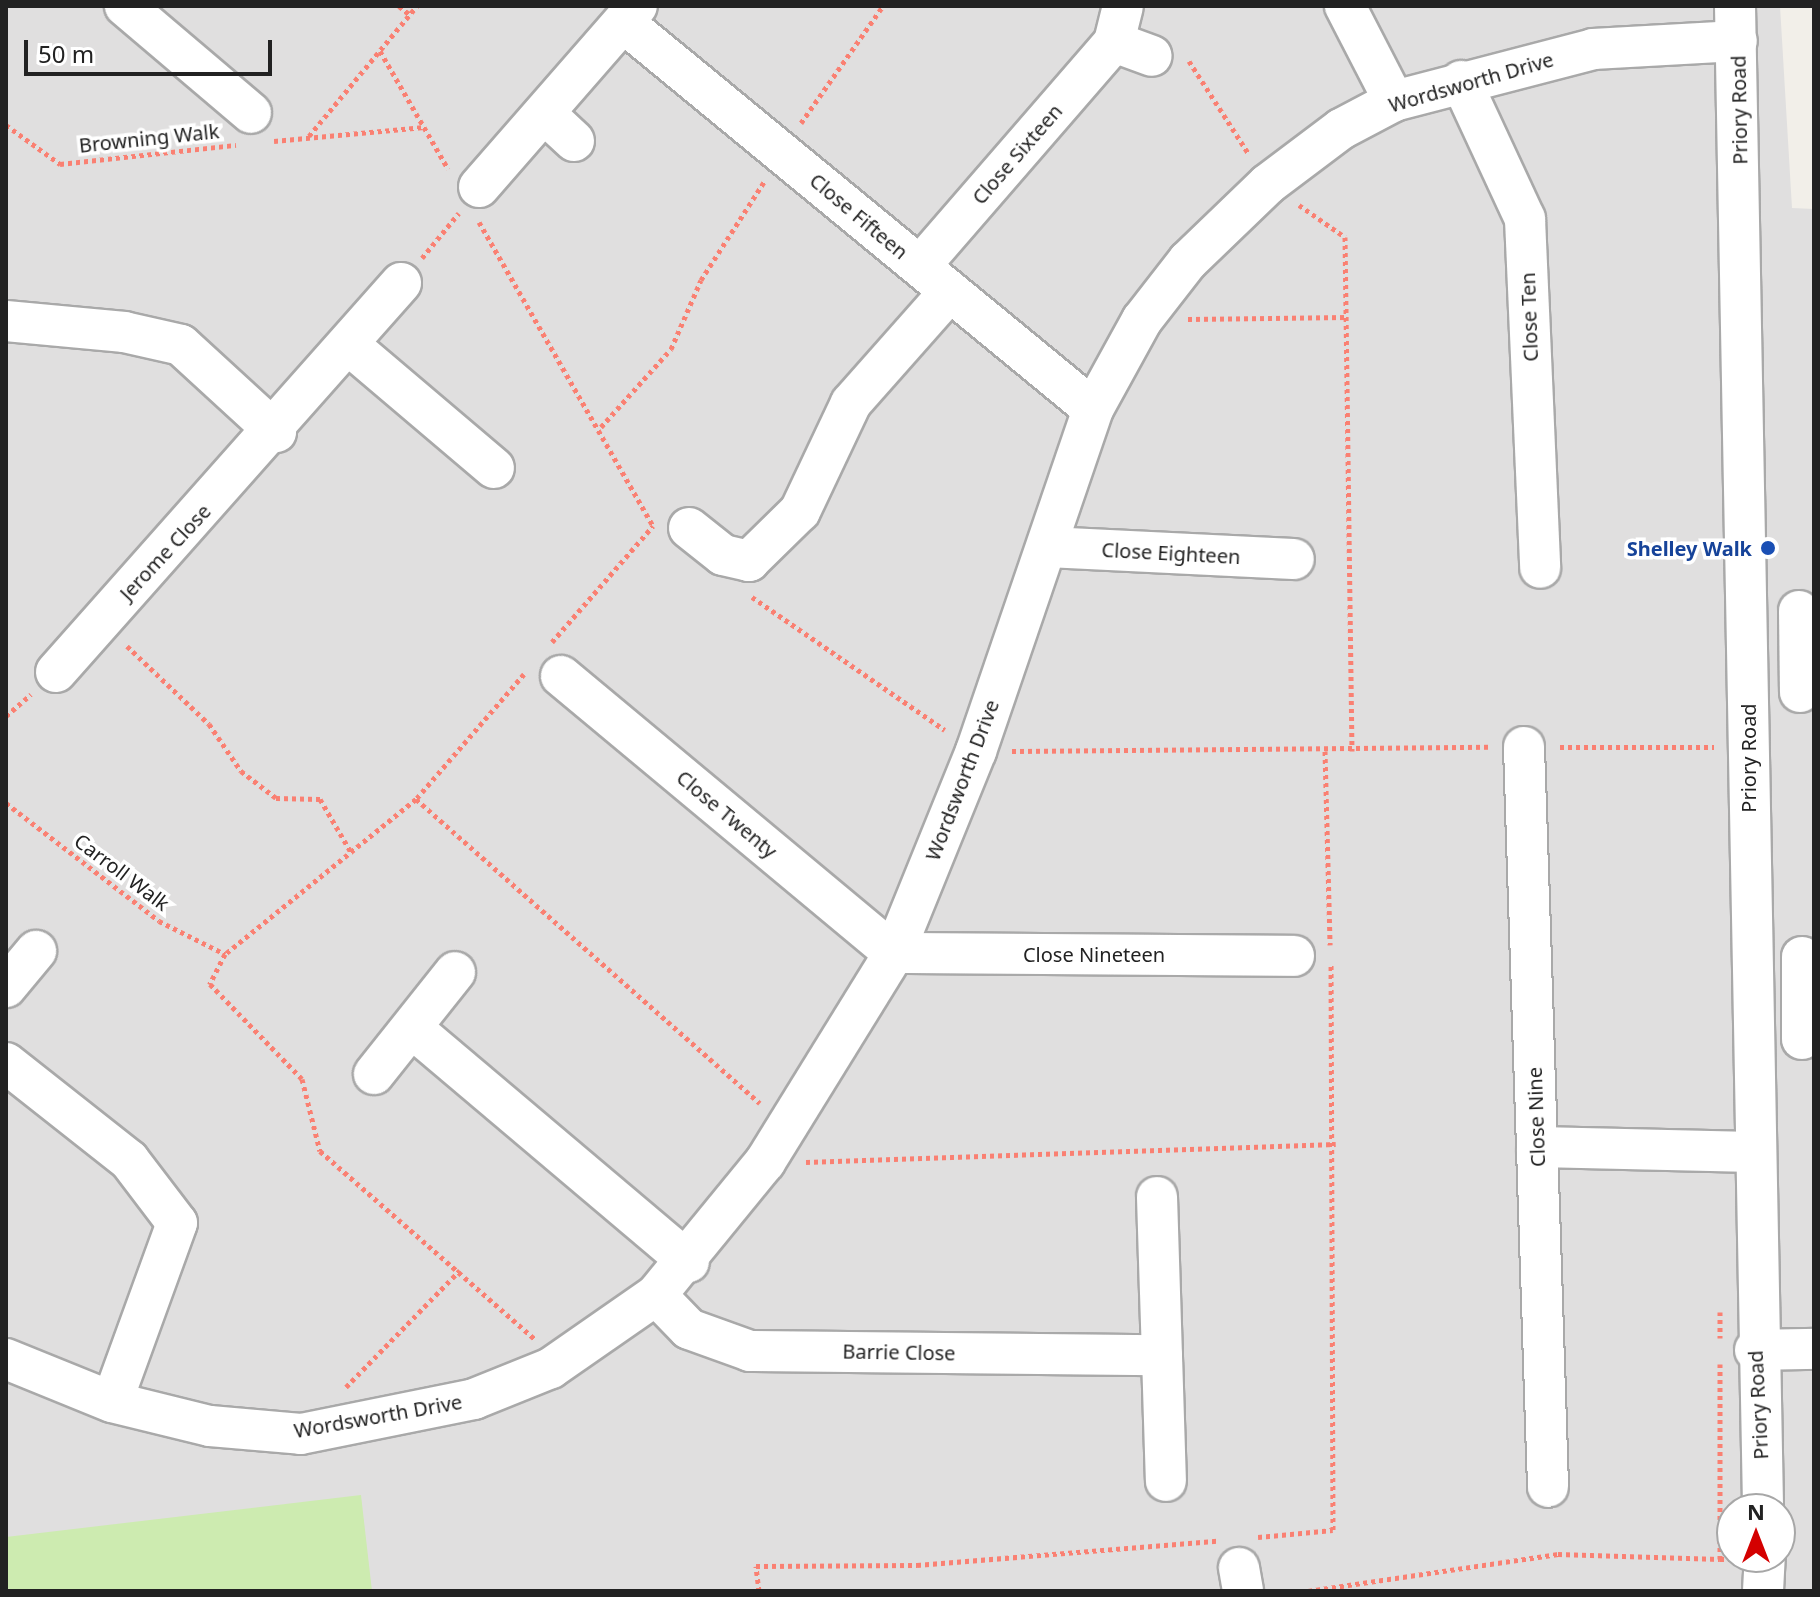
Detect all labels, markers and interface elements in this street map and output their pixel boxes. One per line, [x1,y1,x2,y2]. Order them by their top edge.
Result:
scale bar [28,24,276,74]
text: 50 m [38,37,94,70]
street label: Wordsworth Drive [1386,47,1556,117]
street label: Priory Road [1726,55,1752,165]
street label: Close Sixteen [967,99,1067,209]
street label: Browning Walk [78,119,220,157]
street label: Close Fifteen [805,168,913,264]
street label: Close Ten [1515,272,1543,362]
street label: Jerome Close [114,499,216,605]
place label: Shelley Walk [1627,536,1752,560]
street label: Close Eighteen [1101,537,1241,569]
marker: Shelley Walk [1759,539,1777,557]
street label: Wordsworth Drive [920,696,1004,864]
street label: Priory Road [1736,703,1760,813]
street label: Close Twenty [672,765,782,863]
street label: Carroll Walk [70,828,174,916]
street label: Close Nineteen [1023,942,1165,966]
street label: Close Nine [1522,1067,1550,1167]
street label: Barrie Close [842,1339,956,1365]
street label: Priory Road [1743,1350,1773,1460]
street label: Wordsworth Drive [292,1389,464,1443]
north arrow [1716,1493,1796,1573]
text: N [1747,1496,1765,1526]

